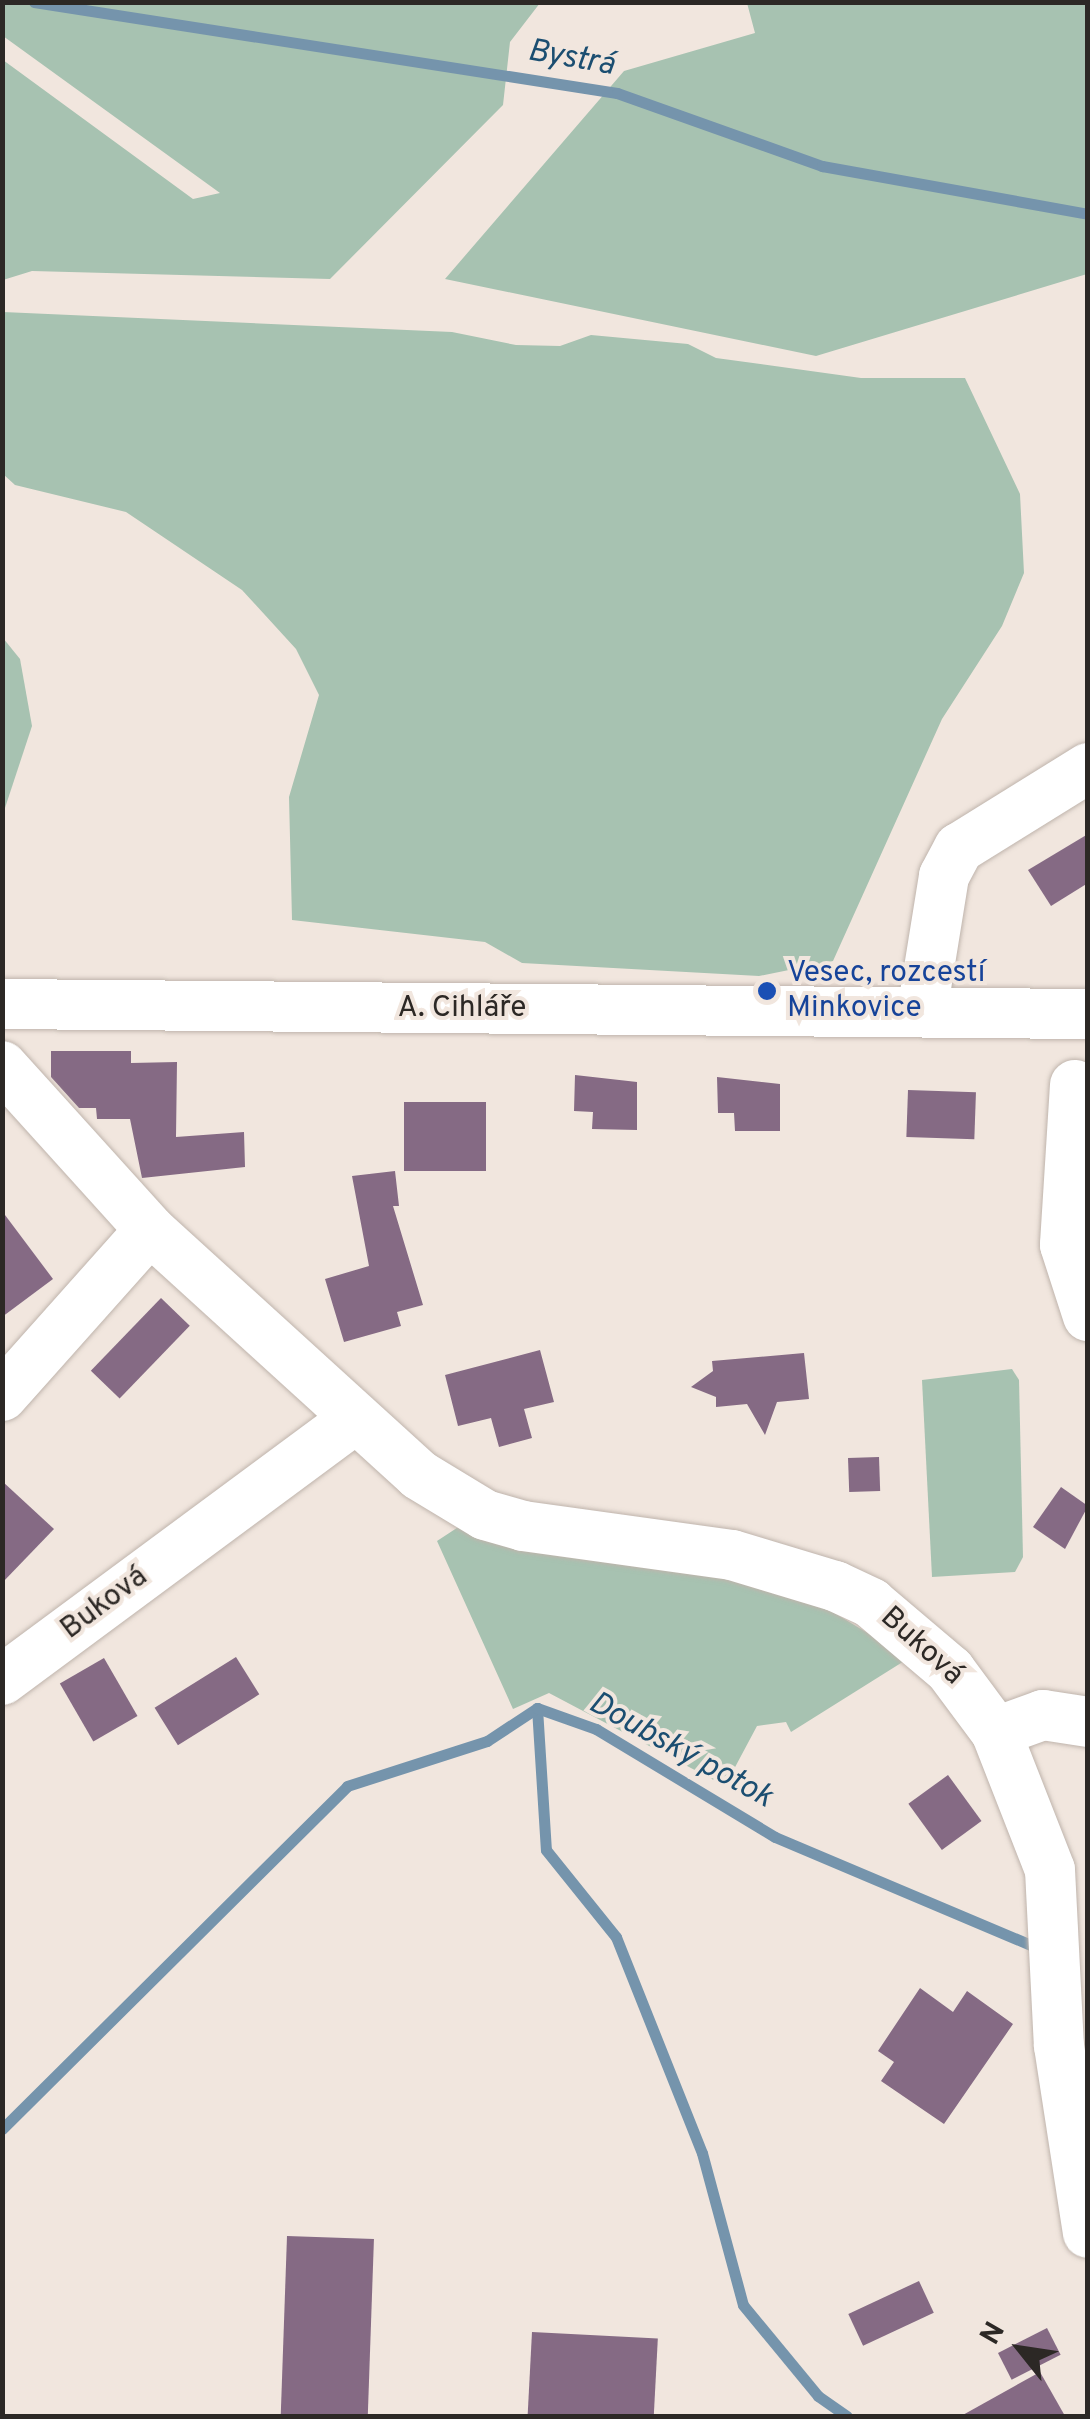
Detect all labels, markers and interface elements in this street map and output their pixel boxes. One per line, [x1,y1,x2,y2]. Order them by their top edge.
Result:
water label: Bystrá [525,32,617,86]
place label: Vesec, rozcestí Minkovice [787,956,985,1026]
marker: Vesec, rozcestí Minkovice [756,980,778,1002]
street label: A. Cihláře [398,991,526,1027]
street label: Buková [55,1560,155,1648]
street label: Buková [872,1600,970,1694]
water label: Doubský potok [581,1685,779,1817]
north arrow [970,2299,1070,2399]
text: N [973,2316,1015,2352]

